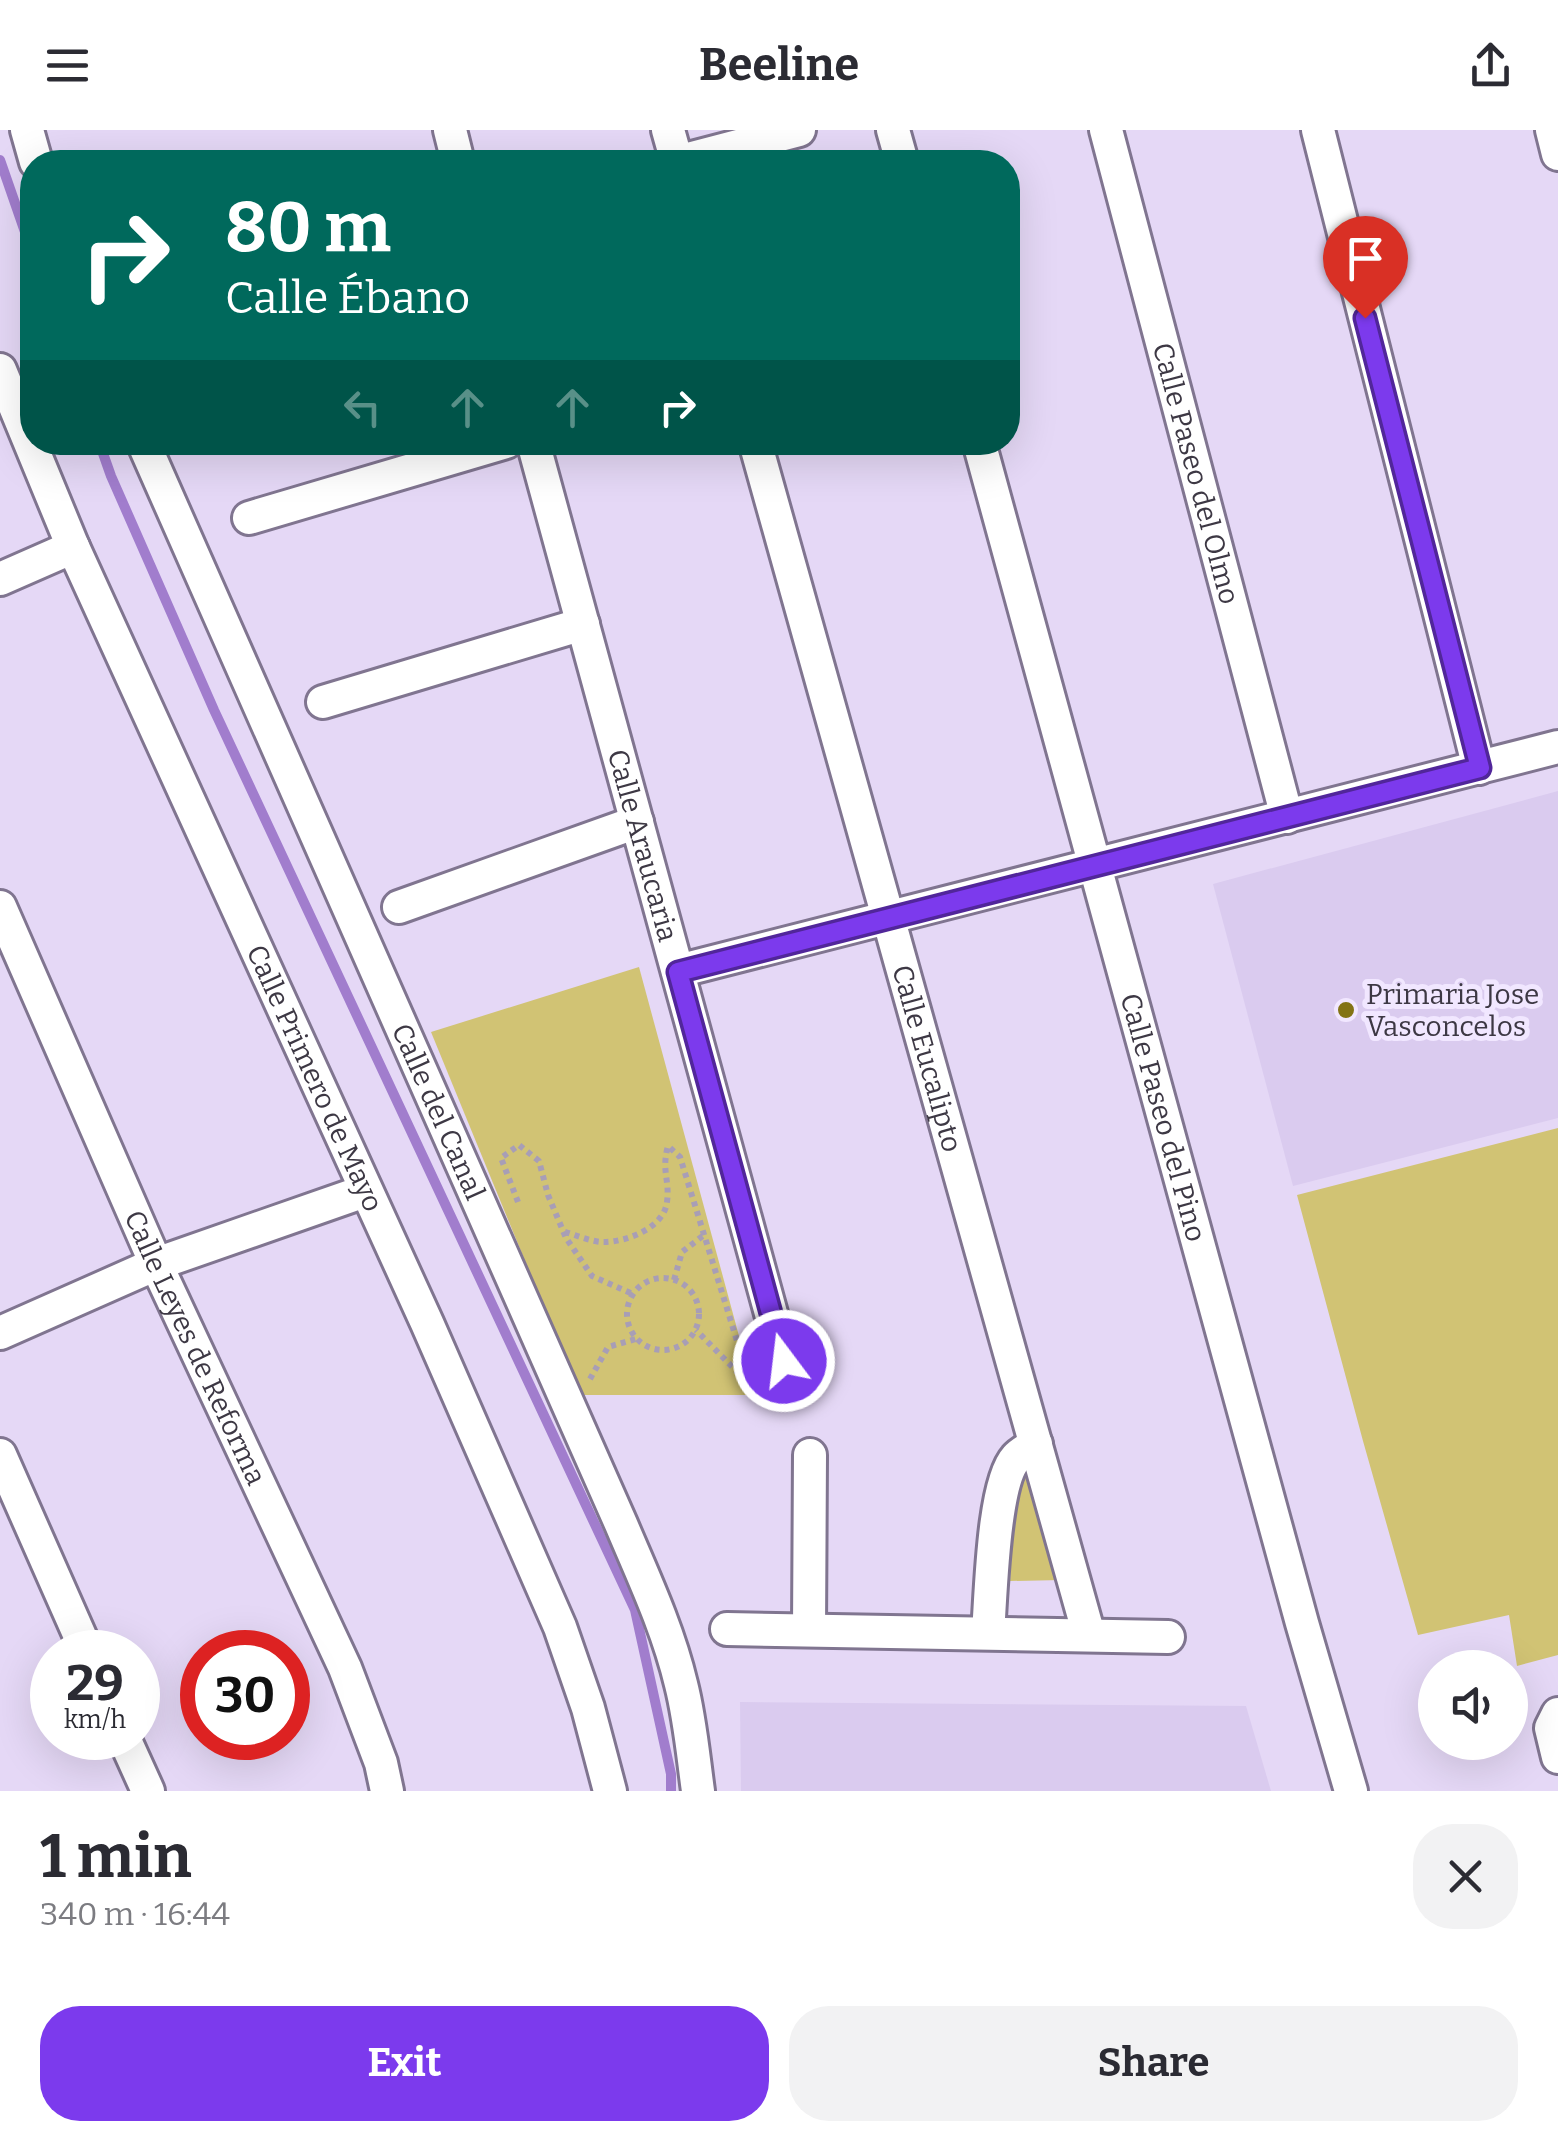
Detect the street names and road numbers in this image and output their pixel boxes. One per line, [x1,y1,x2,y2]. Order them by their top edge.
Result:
street label: Calle Paseo del Olmo [1146,339,1247,607]
street label: Calle Araucaria [601,745,685,945]
street label: Calle Primero de Mayo [240,940,390,1216]
street label: Calle Eucalipto [886,961,969,1155]
street label: Calle Paseo del Pino [1114,989,1213,1245]
street label: Calle del Canal [385,1018,492,1205]
street label: Calle Leyes de Reforma [118,1205,273,1490]

